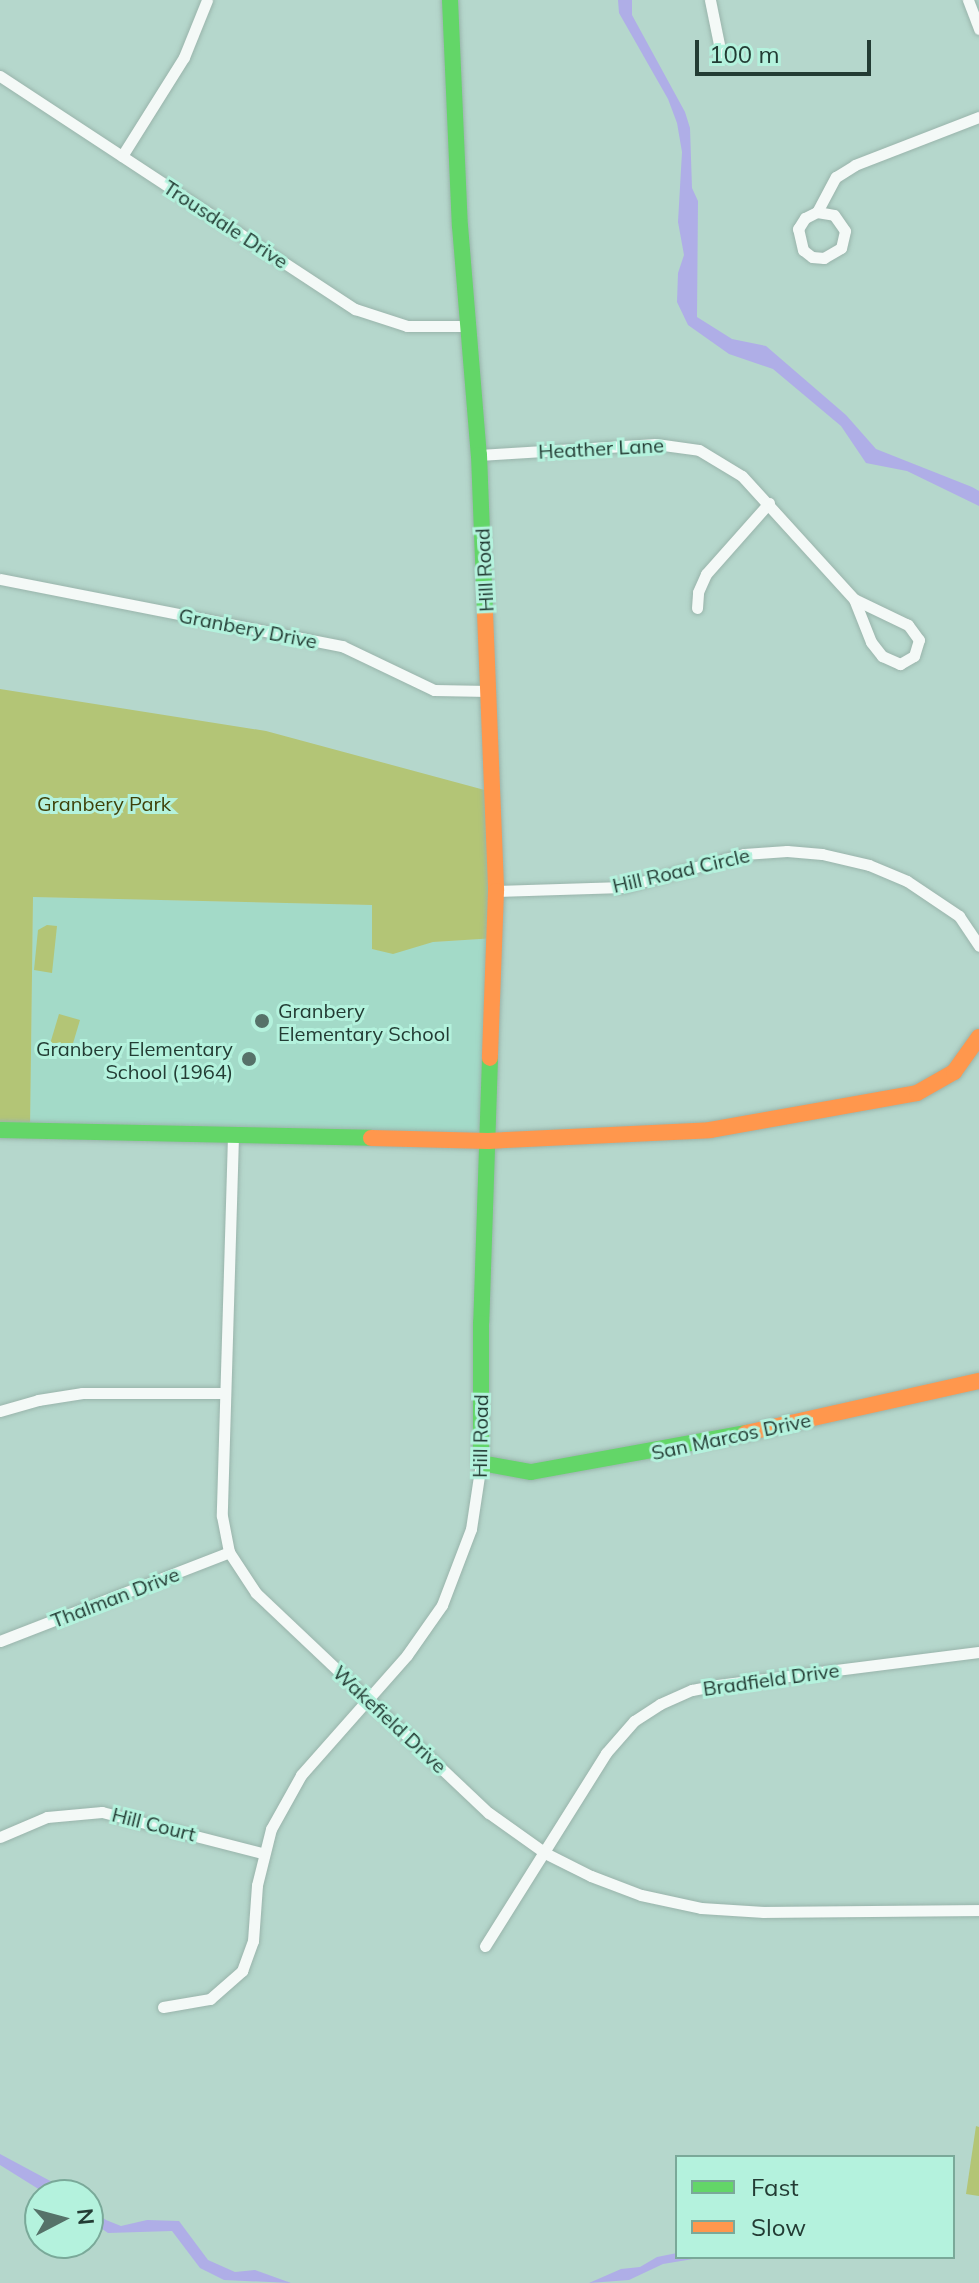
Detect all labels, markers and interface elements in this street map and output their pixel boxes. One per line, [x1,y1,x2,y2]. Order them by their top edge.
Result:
scale bar [699,24,875,74]
text: 100 m [709,39,780,69]
street label: Trousdale Drive [159,175,293,273]
street label: Heather Lane [538,433,664,463]
street label: Hill Road [470,528,498,612]
street label: Granbery Drive [177,603,319,653]
park label: Granbery Park [37,791,171,815]
street label: Hill Road Circle [610,843,752,897]
place label: Granbery Elementary School [278,998,450,1045]
marker: Granbery Elementary School [253,1012,271,1030]
place label: Granbery Elementary School (1964) [36,1036,233,1083]
marker: Granbery Elementary School (1964) [240,1050,258,1068]
street label: Hill Road [467,1394,493,1478]
street label: San Marcos Drive [649,1407,813,1465]
street label: Thalman Drive [48,1562,182,1632]
street label: Bradfield Drive [701,1658,841,1700]
street label: Wakefield Drive [328,1660,452,1778]
street label: Hill Court [110,1802,198,1846]
legend [675,2155,955,2259]
text: Fast [751,2172,799,2202]
north arrow [24,2179,104,2259]
text: N [71,2207,101,2226]
text: Slow [751,2212,806,2242]

